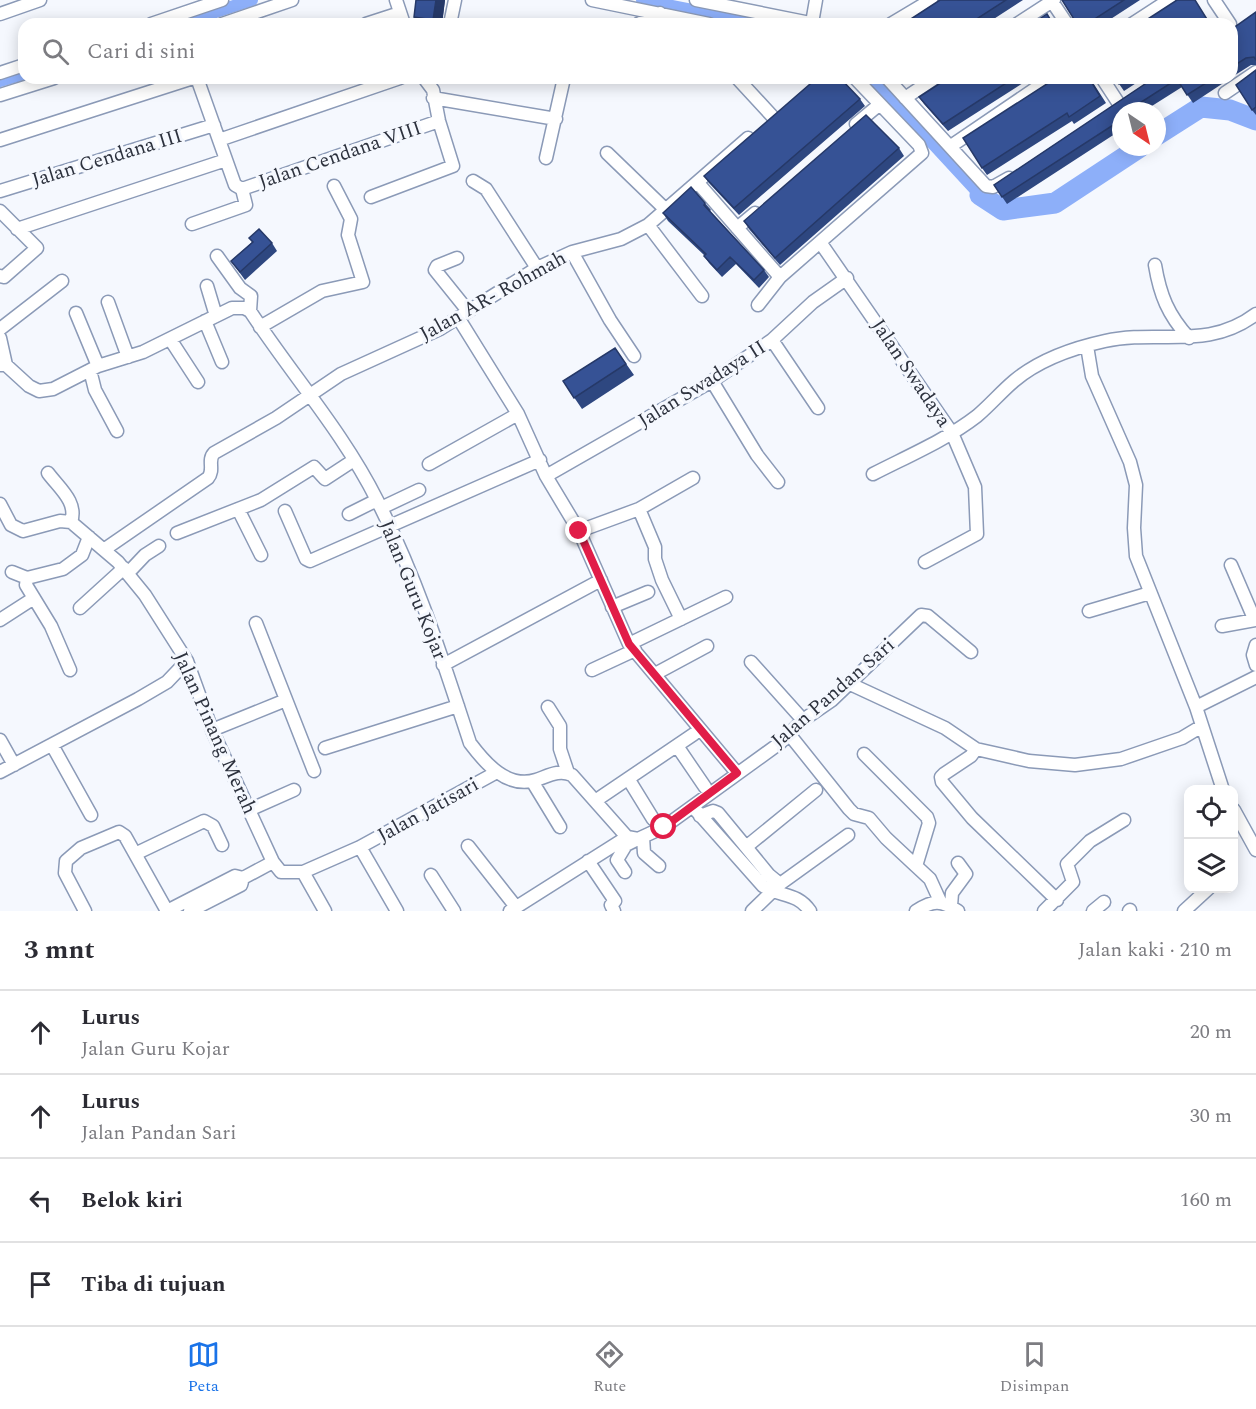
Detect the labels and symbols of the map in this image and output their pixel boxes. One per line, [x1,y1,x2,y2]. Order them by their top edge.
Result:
north arrow [1112,102,1166,156]
street label: Jalan Cendana VIII [255,113,425,197]
street label: Jalan Cendana III [28,121,186,195]
street label: Jalan AR- Rohmah [414,243,572,349]
street label: Jalan Swadaya [864,313,959,434]
street label: Jalan Swadaya II [632,333,772,435]
street label: Jalan Guru Kojar [371,515,455,665]
route end [565,517,591,543]
street label: Jalan Pandan Sari [764,631,902,755]
street label: Jalan Pinang Merah [166,647,264,819]
street label: Jalan Jatisari [372,770,484,850]
route start [650,813,676,839]

